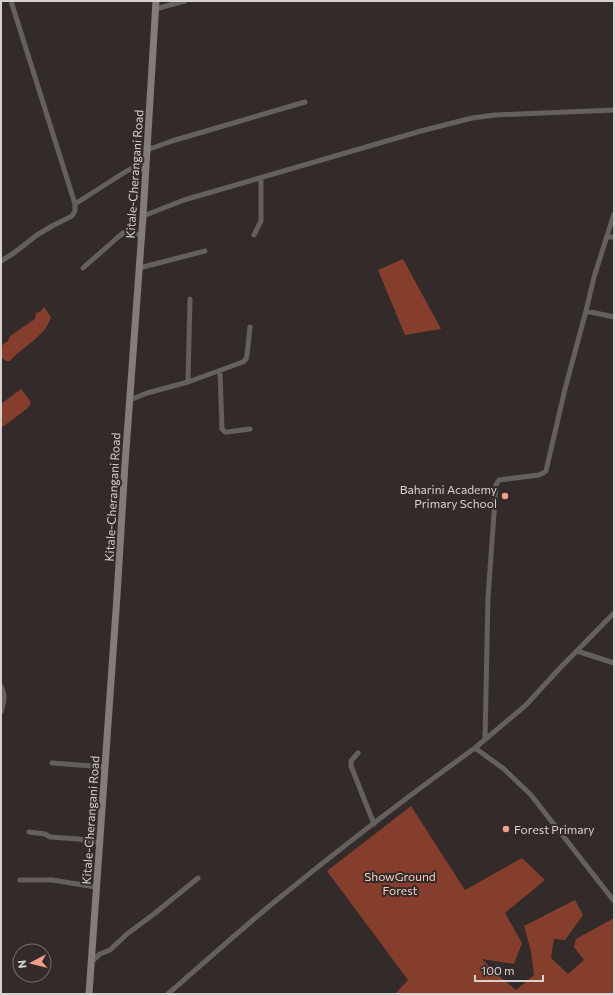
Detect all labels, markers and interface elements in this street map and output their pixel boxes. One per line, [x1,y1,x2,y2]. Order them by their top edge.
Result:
street label: Kitale-Cherangani Road [123,109,145,239]
street label: Kitale-Cherangani Road [102,432,122,562]
place label: Baharini Academy Primary School [400,482,497,510]
marker: Baharini Academy Primary School [500,491,510,501]
street label: Kitale-Cherangani Road [79,755,101,885]
place label: Forest Primary [514,822,595,836]
marker: Forest Primary [501,824,511,834]
park label: ShowGround Forest [364,869,436,897]
north arrow [12,943,52,983]
scale bar [475,957,543,983]
text: N [15,959,29,969]
text: 100 m [481,963,515,977]

